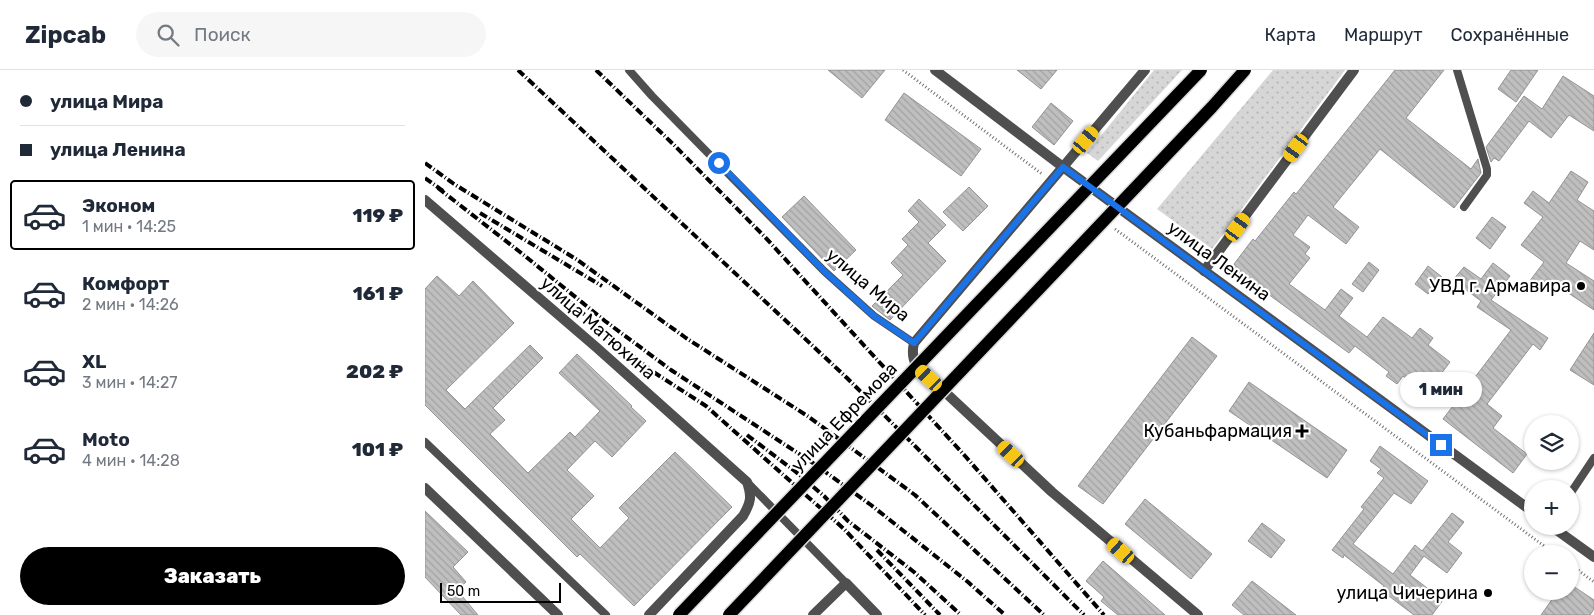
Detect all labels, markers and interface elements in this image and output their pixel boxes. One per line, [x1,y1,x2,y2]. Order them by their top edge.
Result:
search box [136,12,486,57]
text: Zipcab [25,21,106,49]
icon: search [154,21,182,49]
text: Поиск [194,23,251,46]
text: Карта [1265,24,1316,46]
text: Маршрут [1344,24,1423,46]
text: Сохранённые [1451,24,1569,46]
text: улица Мира [50,90,163,113]
car [1070,124,1101,156]
car [1281,131,1310,165]
text: улица Ленина [50,138,186,161]
route start [708,152,730,174]
icon: car [22,193,67,238]
text: Эконом [82,194,155,217]
text: 119 ₽ [352,204,403,227]
car [1223,210,1252,244]
street label: улица Ленина [1163,216,1275,306]
text: 1 мин · 14:25 [82,217,176,236]
street label: улица Мира [822,244,914,326]
icon: car [22,271,67,316]
text: Комфорт [82,272,169,295]
street label: улица Матюхина [536,272,660,384]
place label: УВД г. Армавира [1429,275,1571,297]
marker: УВД г. Армавира [1575,280,1587,292]
text: 161 ₽ [353,282,403,305]
text: 2 мин · 14:26 [82,295,179,314]
icon: car [22,349,67,394]
text: XL [82,350,106,373]
street label: улица Ефремова [786,358,902,476]
text: 202 ₽ [346,360,403,383]
car [912,362,945,394]
callout: 1 мин [1400,372,1482,408]
text: 3 мин · 14:27 [82,373,178,392]
text: 1 мин [1419,380,1463,399]
map controls [1524,415,1579,600]
button: layers [1524,415,1579,470]
place label: Кубаньфармация [1143,420,1292,442]
marker: Кубаньфармация [1296,425,1308,437]
icon: car [22,427,67,472]
text: Moto [82,428,130,451]
route end [1430,434,1452,456]
text: 101 ₽ [352,438,403,461]
car [994,438,1027,470]
text: 4 мин · 14:28 [82,451,180,470]
button: + [1524,480,1579,535]
car [1104,535,1137,567]
button: − [1524,545,1579,600]
button: Заказать [20,547,405,605]
scale bar [440,580,561,603]
place label: улица Чичерина [1337,582,1478,604]
text: 50 m [447,583,480,600]
marker: улица Чичерина [1482,587,1494,599]

